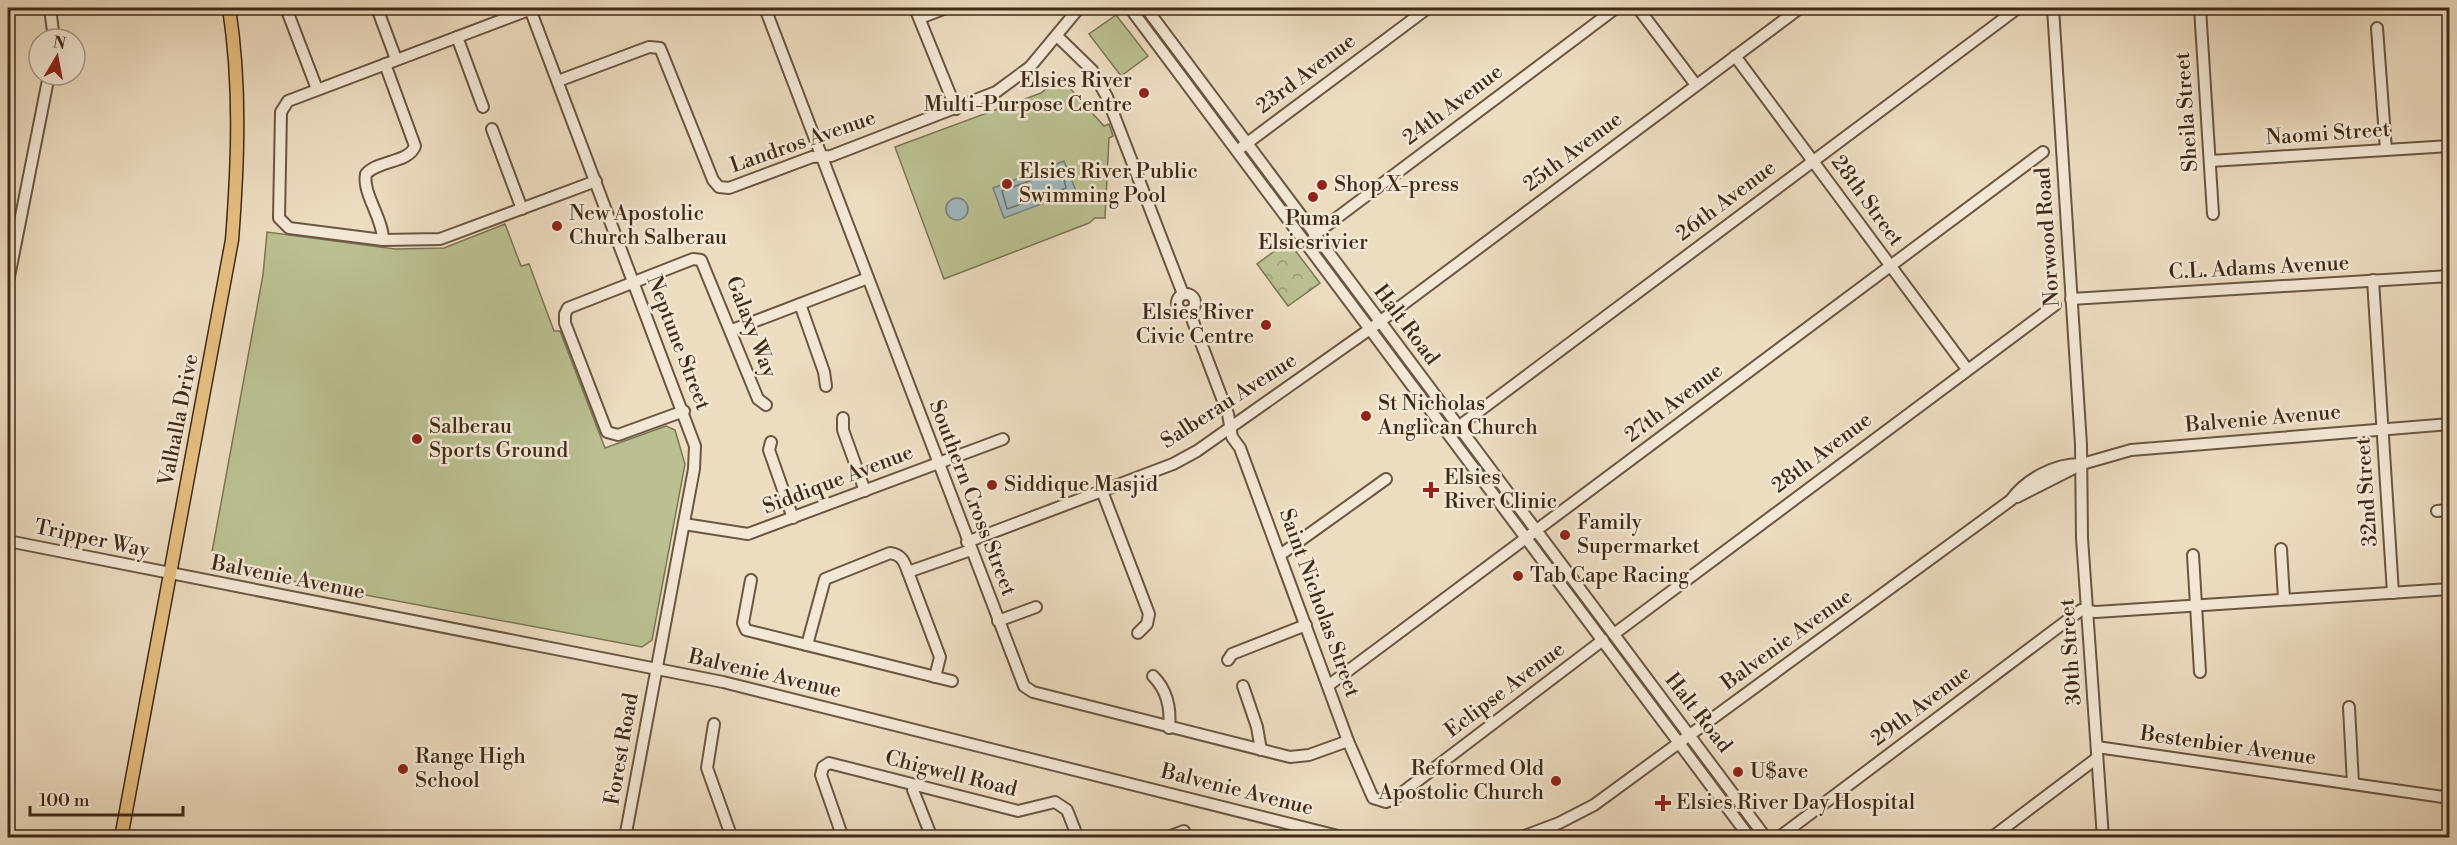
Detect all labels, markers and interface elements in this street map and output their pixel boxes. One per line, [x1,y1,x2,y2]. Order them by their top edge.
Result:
north arrow [27,27,87,87]
street label: 23rd Avenue [1251,28,1361,120]
text: N [51,32,68,54]
street label: Sheila Street [2170,51,2204,173]
street label: 24th Avenue [1398,59,1508,151]
place label: Elsies River Multi-Purpose Centre [924,68,1132,118]
marker: Elsies River Multi-Purpose Centre [1137,86,1151,100]
street label: Landros Avenue [727,105,879,179]
street label: 25th Avenue [1518,106,1628,198]
street label: Naomi Street [2265,117,2392,151]
street label: 28th Street [1825,150,1909,252]
street label: 26th Avenue [1671,155,1781,247]
place label: Elsies River Public Swimming Pool [1019,159,1198,209]
street label: Norwood Road [2030,166,2066,308]
place label: Shop X-press [1334,172,1459,198]
marker: Elsies River Public Swimming Pool [1000,177,1014,191]
marker: Shop X-press [1315,178,1329,192]
marker: Puma Elsiesrivier [1306,190,1320,204]
place label: New Apostolic Church Salberau [569,201,727,251]
place label: Puma Elsiesrivier [1258,206,1368,256]
marker: New Apostolic Church Salberau [550,219,564,233]
street label: C.L. Adams Avenue [2168,250,2350,286]
street label: Neptune Street [640,272,716,414]
street label: Galaxy Way [720,273,782,382]
street label: Halt Road [1367,280,1445,370]
place label: Elsies River Civic Centre [1136,300,1254,350]
marker: Elsies River Civic Centre [1259,318,1273,332]
street label: Salberau Avenue [1156,347,1302,455]
street label: Valhalla Drive [153,352,205,489]
street label: 27th Avenue [1620,358,1728,448]
place label: St Nicholas Anglican Church [1377,391,1538,441]
street label: Southern Cross Street [923,396,1022,600]
street label: Balvenie Avenue [2183,399,2342,439]
street label: 28th Avenue [1767,407,1877,499]
marker: St Nicholas Anglican Church [1359,409,1373,423]
place label: Salberau Sports Ground [429,414,568,464]
marker: Salberau Sports Ground [410,432,424,446]
street label: 32nd Street [2350,436,2384,547]
street label: Siddique Avenue [759,439,917,521]
place label: Elsies River Clinic [1444,465,1557,515]
place label: Siddique Masjid [1004,472,1158,498]
marker: Siddique Masjid [985,478,999,492]
marker: Elsies River Clinic [1422,481,1440,499]
street label: Saint Nicholas Street [1273,505,1365,701]
place label: Family Supermarket [1577,510,1700,560]
street label: Tripper Way [32,514,153,564]
marker: Family Supermarket [1558,528,1572,542]
street label: Balvenie Avenue [208,550,367,606]
place label: Tab Cape Racing [1530,563,1689,589]
marker: Tab Cape Racing [1511,569,1525,583]
street label: Balvenie Avenue [1715,584,1858,697]
street label: 30th Street [2054,597,2088,706]
street label: Eclipse Avenue [1440,636,1570,744]
street label: Balvenie Avenue [685,644,844,704]
street label: 29th Avenue [1866,660,1976,752]
street label: Halt Road [1659,668,1737,758]
street label: Forest Road [599,691,645,807]
street label: Bestenbier Avenue [2137,721,2318,771]
place label: Range High School [415,744,526,794]
street label: Chigwell Road [882,745,1020,803]
place label: Reformed Old Apostolic Church [1378,756,1544,806]
street label: Balvenie Avenue [1157,758,1316,821]
place label: U$ave [1750,759,1808,785]
marker: Range High School [396,762,410,776]
marker: U$ave [1731,765,1745,779]
marker: Reformed Old Apostolic Church [1549,774,1563,788]
scale bar [30,779,183,817]
text: 100 m [39,789,90,812]
place label: Elsies River Day Hospital [1676,790,1915,816]
marker: Elsies River Day Hospital [1654,794,1672,812]

